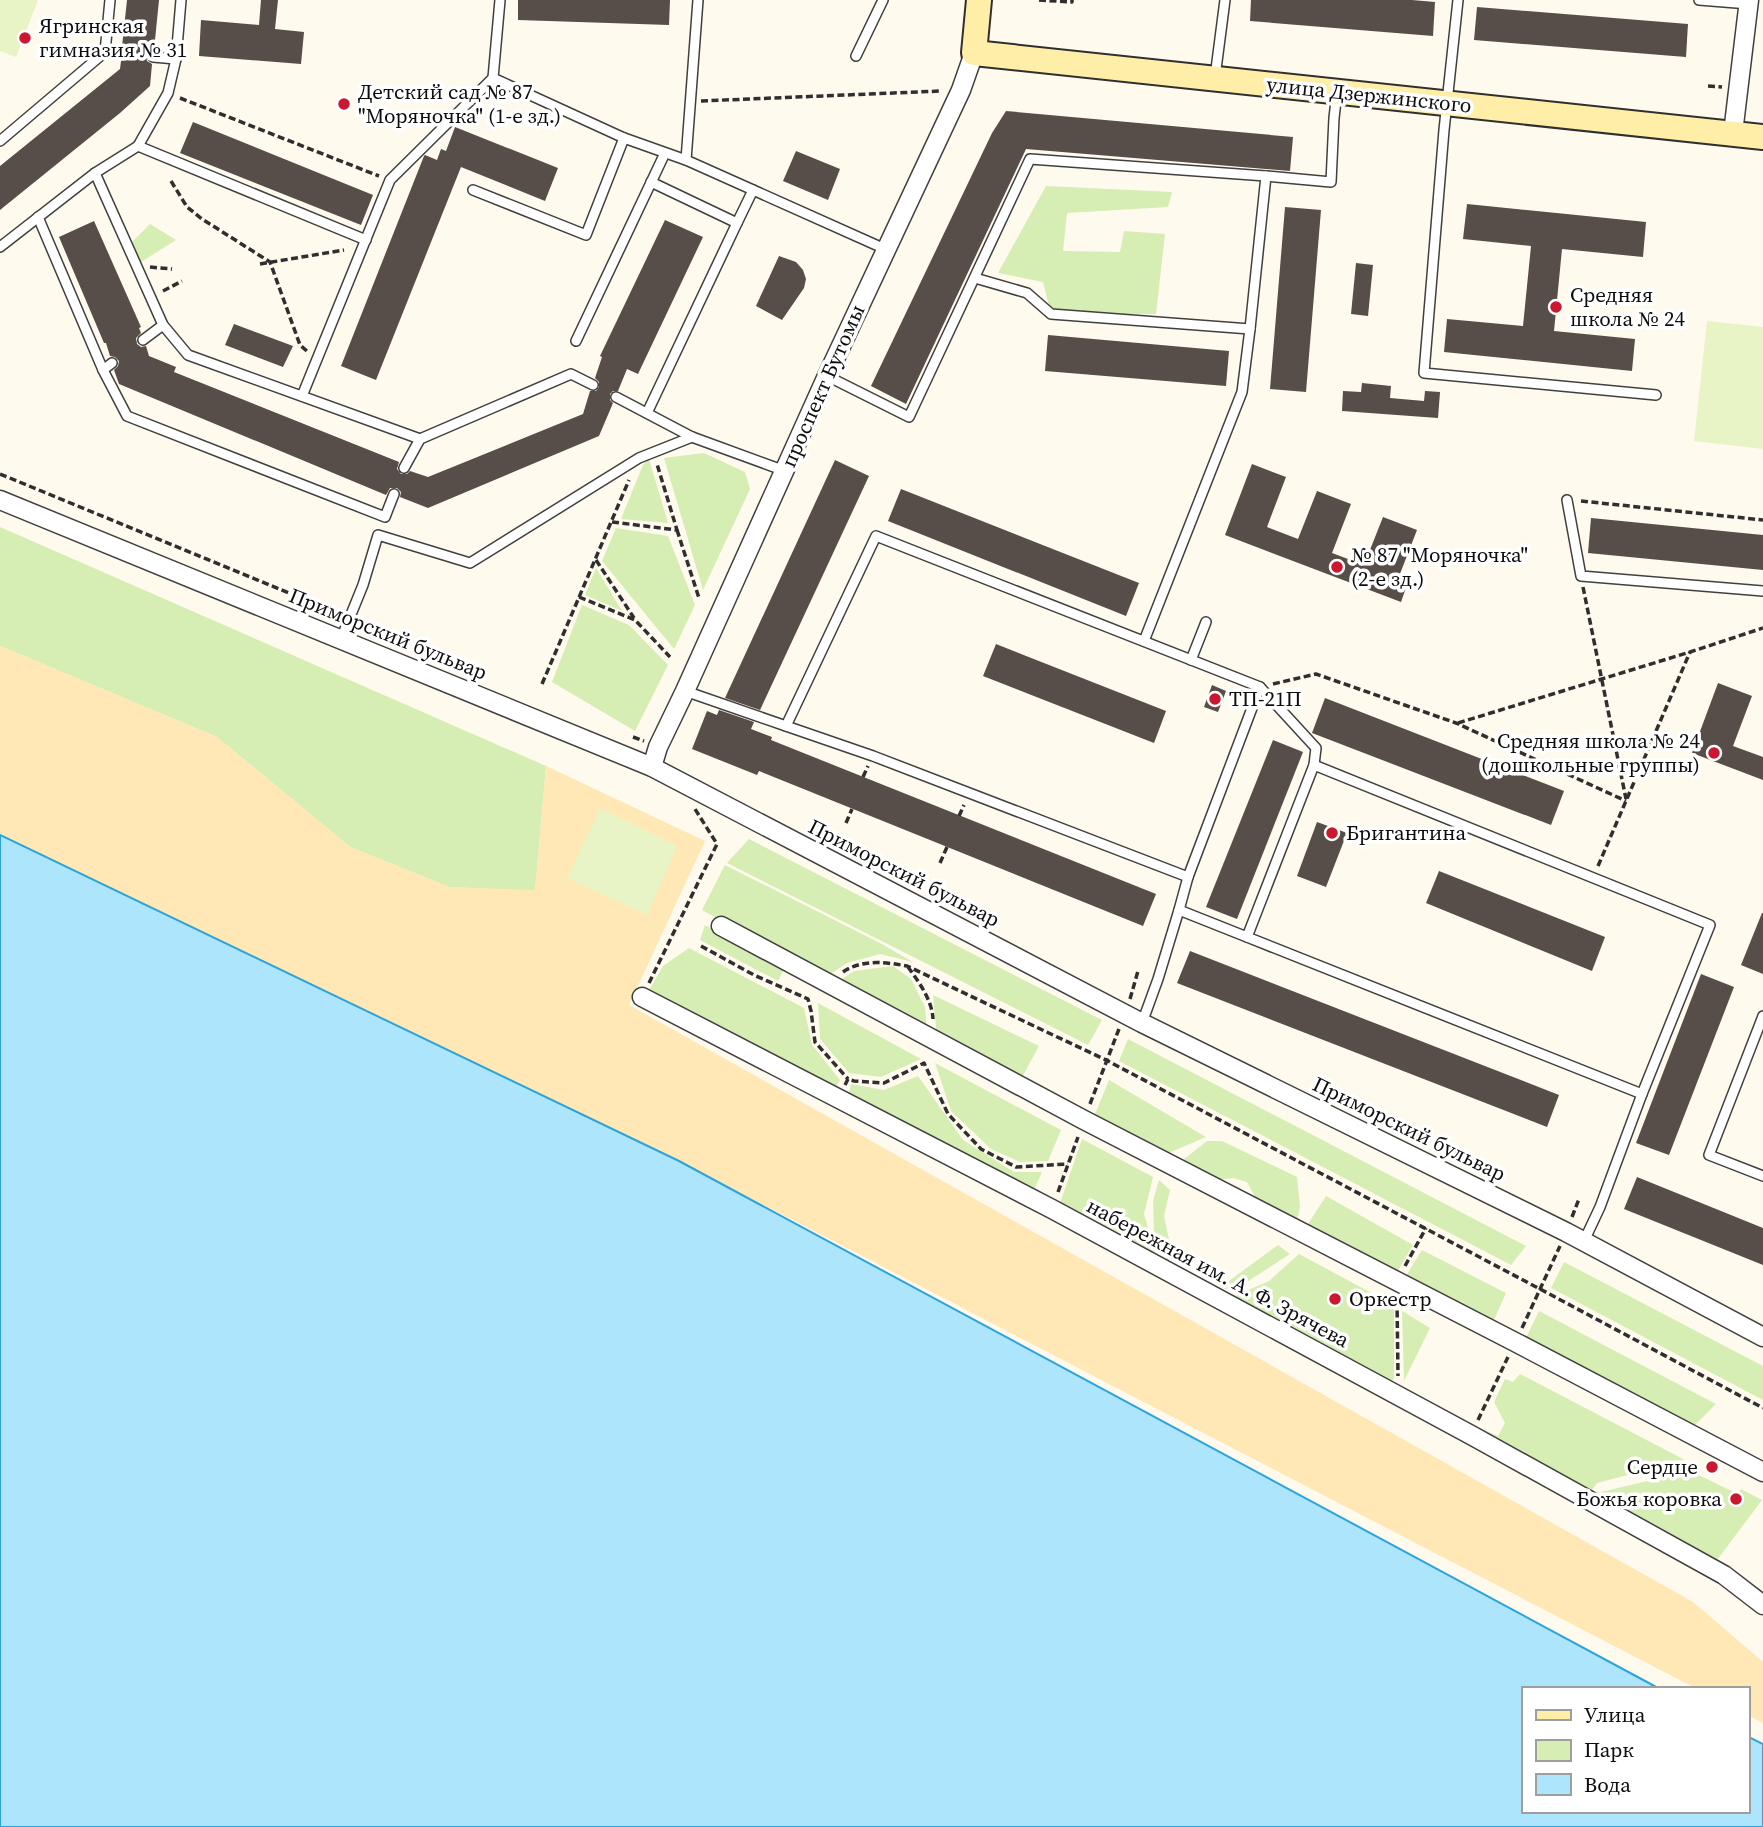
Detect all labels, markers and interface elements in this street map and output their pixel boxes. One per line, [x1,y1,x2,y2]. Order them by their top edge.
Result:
place label: Ягринская гимназия № 31 [39,11,187,64]
marker: Ягринская гимназия № 31 [17,30,33,46]
street label: улица Дзержинского [1265,69,1473,120]
place label: Детский сад № 87 "Моряночка" (1-е зд.) [358,77,561,130]
marker: Детский сад № 87 "Моряночка" (1-е зд.) [336,96,352,112]
place label: Средняя школа № 24 [1570,280,1686,333]
marker: Средняя школа № 24 [1548,299,1564,315]
street label: проспект Бутомы [774,300,871,472]
place label: № 87 "Моряночка" (2-е зд.) [1350,540,1528,593]
marker: № 87 "Моряночка" (2-е зд.) [1329,559,1345,575]
street label: Приморский бульвар [285,580,492,687]
place label: ТП-21П [1229,684,1302,713]
marker: ТП-21П [1207,691,1223,707]
place label: Средняя школа № 24 (дошкольные группы) [1481,726,1700,779]
marker: Средняя школа № 24 (дошкольные группы) [1706,745,1722,761]
street label: Приморский бульвар [803,812,1005,933]
place label: Бригантина [1346,818,1467,847]
marker: Бригантина [1324,825,1340,841]
street label: Приморский бульвар [1308,1069,1511,1188]
street label: набережная им. А. Ф. Зрячева [1082,1191,1355,1354]
place label: Оркестр [1349,1284,1432,1313]
marker: Оркестр [1327,1291,1343,1307]
place label: Сердце [1627,1452,1698,1481]
marker: Сердце [1704,1459,1720,1475]
place label: Божья коровка [1576,1484,1722,1513]
marker: Божья коровка [1728,1491,1744,1507]
legend [1522,1687,1749,1813]
text: Улица [1584,1700,1646,1729]
text: Парк [1584,1735,1634,1764]
text: Вода [1584,1770,1631,1799]

